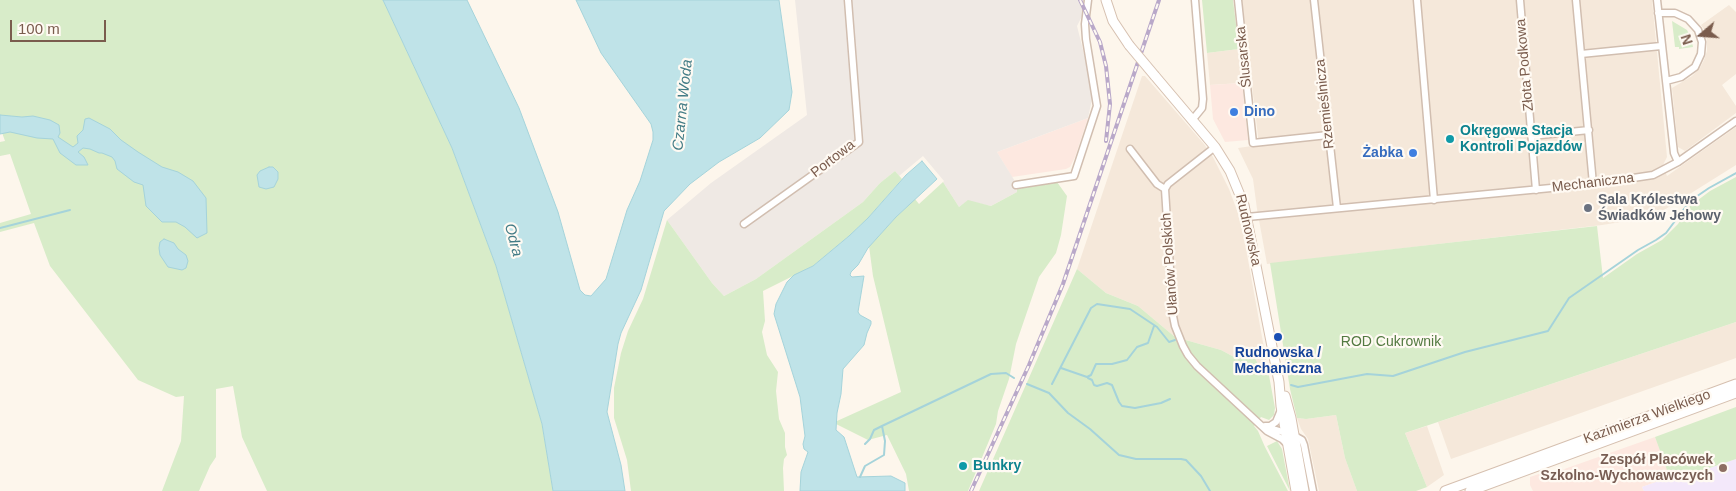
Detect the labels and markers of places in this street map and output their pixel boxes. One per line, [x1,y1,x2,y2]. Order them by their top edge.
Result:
place label: Dino [1244,104,1275,120]
marker: Dino [1228,106,1240,118]
place label: Okręgowa Stacja Kontroli Pojazdów [1460,123,1582,156]
marker: Okręgowa Stacja Kontroli Pojazdów [1444,133,1456,145]
place label: Żabka [1363,145,1403,161]
marker: Żabka [1407,147,1419,159]
place label: Sala Królestwa Świadków Jehowy [1598,192,1721,224]
marker: Sala Królestwa Świadków Jehowy [1582,202,1594,214]
marker: Rudnowska / Mechaniczna [1272,331,1284,343]
place label: Rudnowska / Mechaniczna [1234,345,1322,378]
place label: Zespół Placówek Szkolno-Wychowawczych [1541,452,1713,484]
place label: Bunkry [973,458,1021,474]
marker: Bunkry [957,460,969,472]
marker: Zespół Placówek Szkolno-Wychowawczych [1717,462,1729,474]

